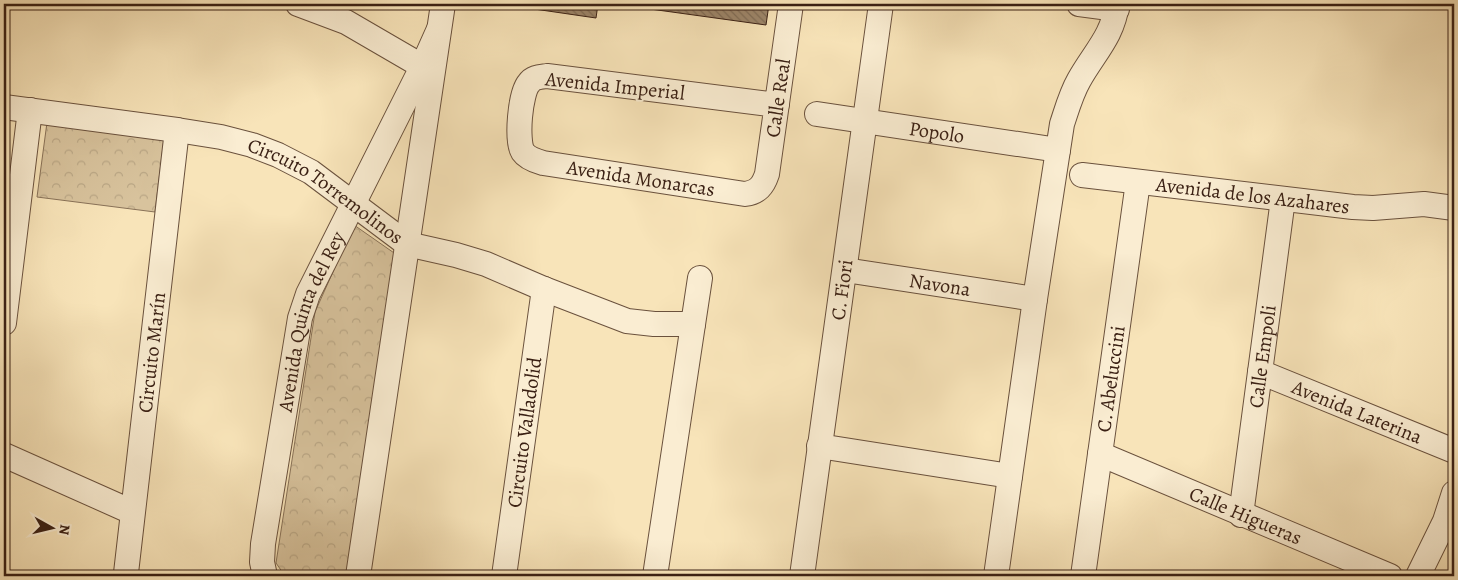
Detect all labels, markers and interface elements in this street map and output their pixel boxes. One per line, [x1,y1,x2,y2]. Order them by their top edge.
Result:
street label: Calle Real [759,57,797,139]
street label: Avenida Imperial [543,65,686,107]
street label: Popolo [907,114,966,149]
street label: Circuito Torremolinos [244,131,409,250]
street label: Avenida Monarcas [564,153,717,203]
street label: Avenida de los Azahares [1154,170,1351,220]
street label: Avenida Quinta del Rey [271,226,351,415]
street label: C. Fiori [824,258,859,322]
street label: Navona [907,266,973,303]
street label: Circuito Marín [131,291,172,414]
street label: Calle Empoli [1242,303,1282,409]
street label: C. Abeluccini [1090,324,1131,434]
street label: Circuito Valladolid [500,355,548,509]
street label: Avenida Laterina [1287,373,1427,450]
street label: Calle Higueras [1185,480,1306,551]
north arrow [28,502,78,552]
text: N [54,523,74,536]

